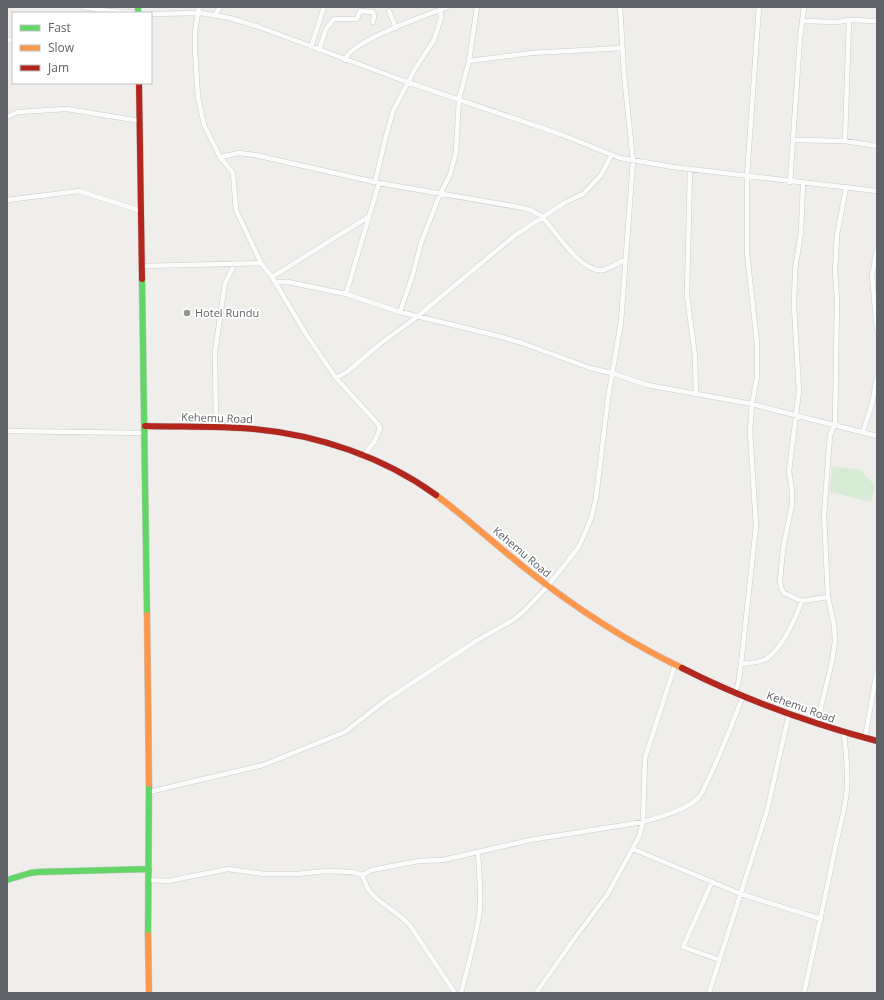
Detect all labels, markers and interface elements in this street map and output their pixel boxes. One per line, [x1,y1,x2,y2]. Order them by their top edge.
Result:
legend [12,12,152,84]
text: Fast [48,19,71,36]
text: Slow [48,39,75,56]
text: Jam [47,59,69,76]
place label: Hotel Rundu [195,305,259,320]
marker: Hotel Rundu [182,308,192,318]
street label: Kehemu Road [181,409,253,426]
street label: Kehemu Road [490,523,555,580]
street label: Kehemu Road [765,687,838,726]

